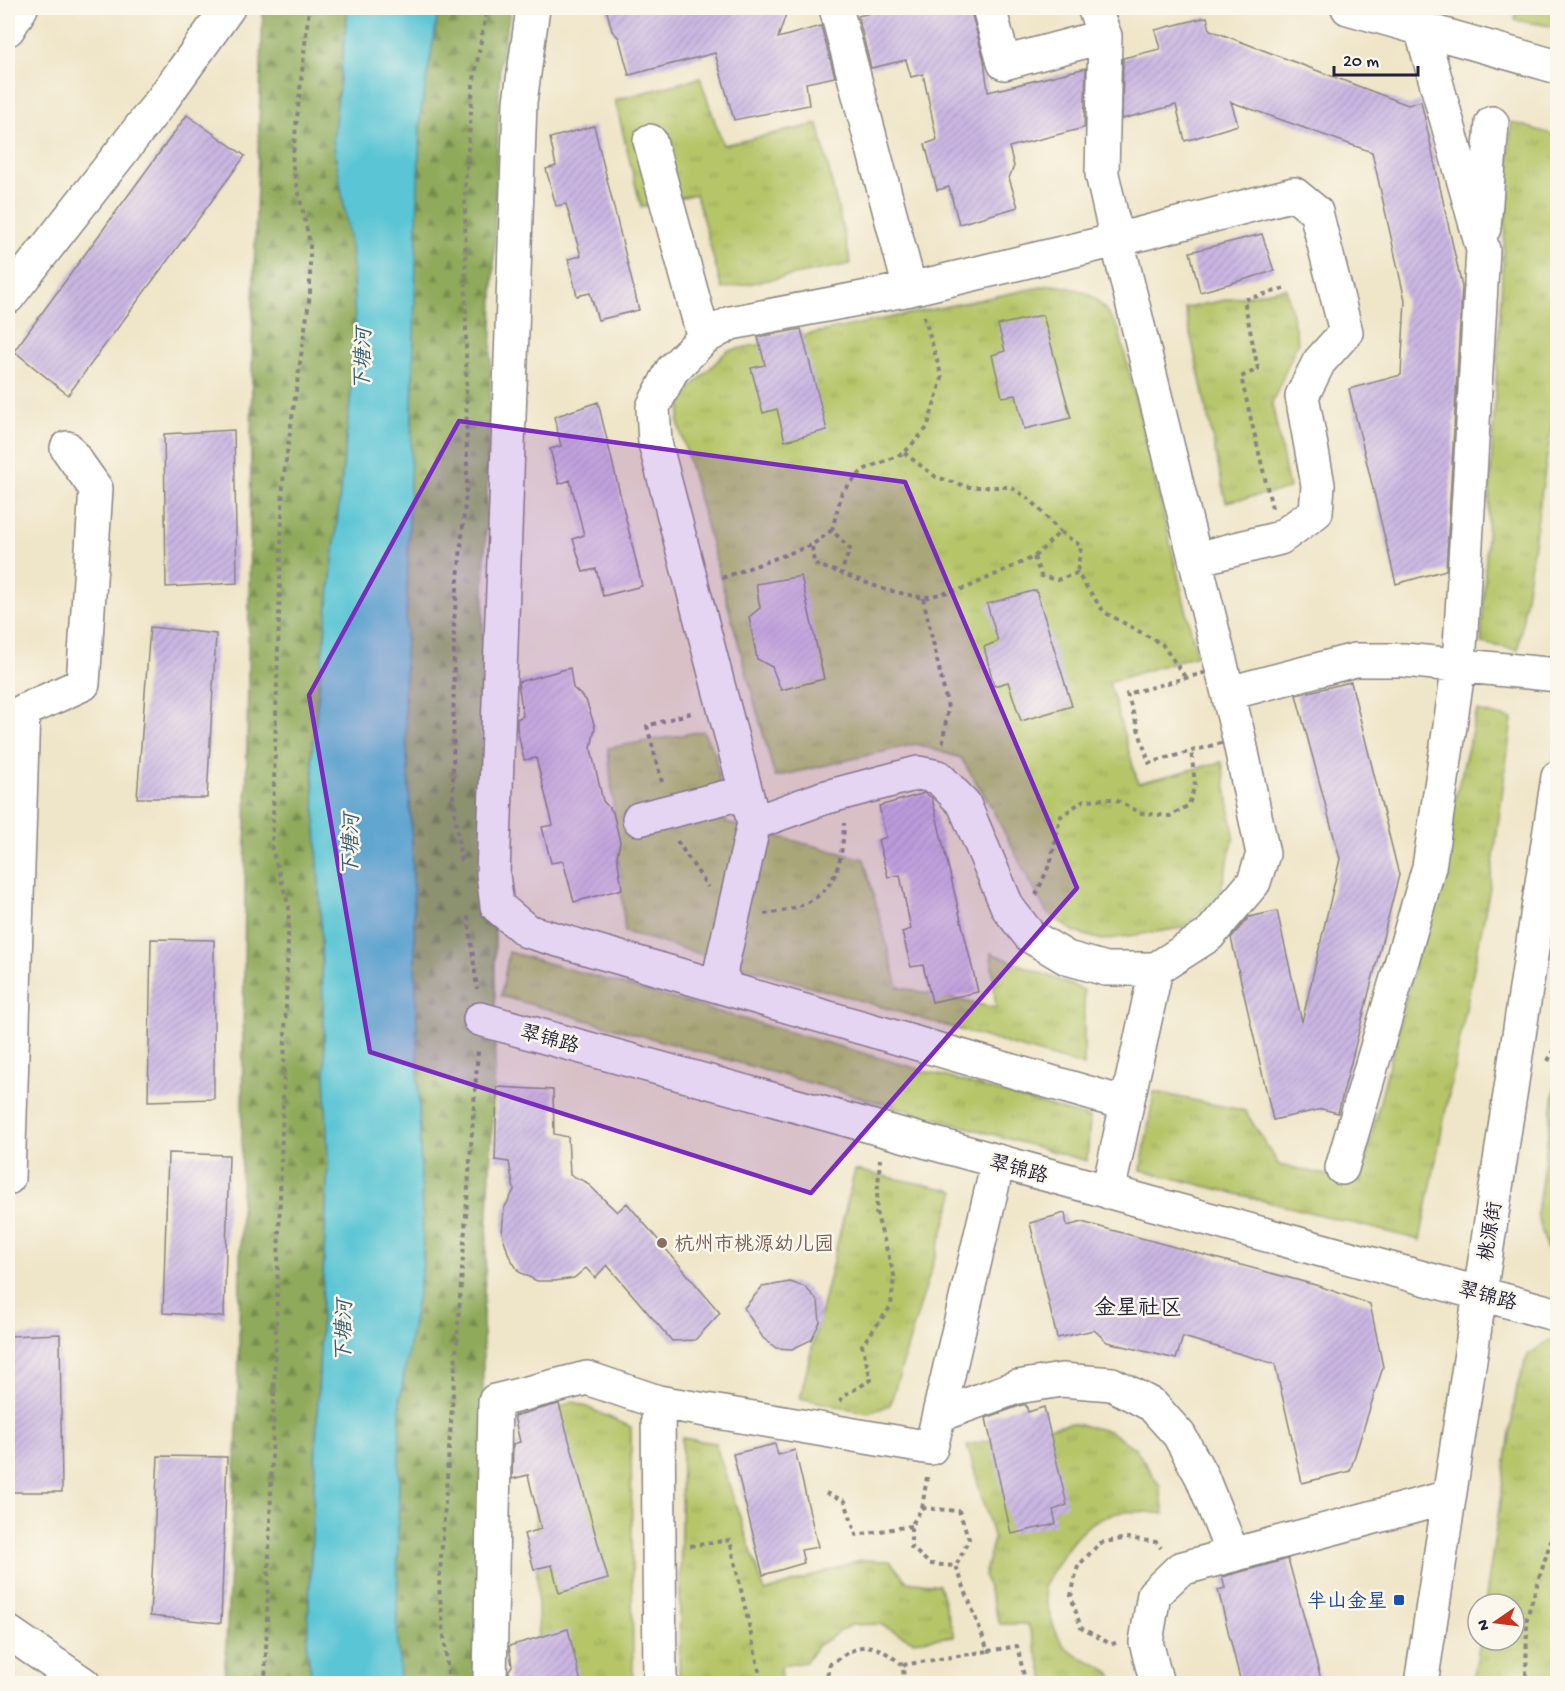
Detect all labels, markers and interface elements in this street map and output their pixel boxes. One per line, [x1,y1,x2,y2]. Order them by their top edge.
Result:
scale bar [1334,39,1418,77]
text: 20 m [1343,52,1379,73]
water label: 下塘河 [350,324,379,391]
water label: 下塘河 [338,810,367,877]
street label: 翠锦路 [517,1021,583,1061]
street label: 翠锦路 [986,1151,1052,1191]
street label: 桃源街 [1474,1200,1509,1263]
place label: 杭州市桃源幼儿园 [674,1233,834,1258]
marker: 杭州市桃源幼儿园 [655,1236,669,1250]
street label: 翠锦路 [1455,1278,1521,1318]
district label: 金星社区 [1094,1295,1182,1323]
water label: 下塘河 [331,1296,360,1363]
place label: 半山金星 [1307,1590,1387,1615]
north arrow [1466,1592,1526,1652]
marker: 半山金星 [1392,1593,1406,1607]
text: N [1474,1617,1495,1632]

